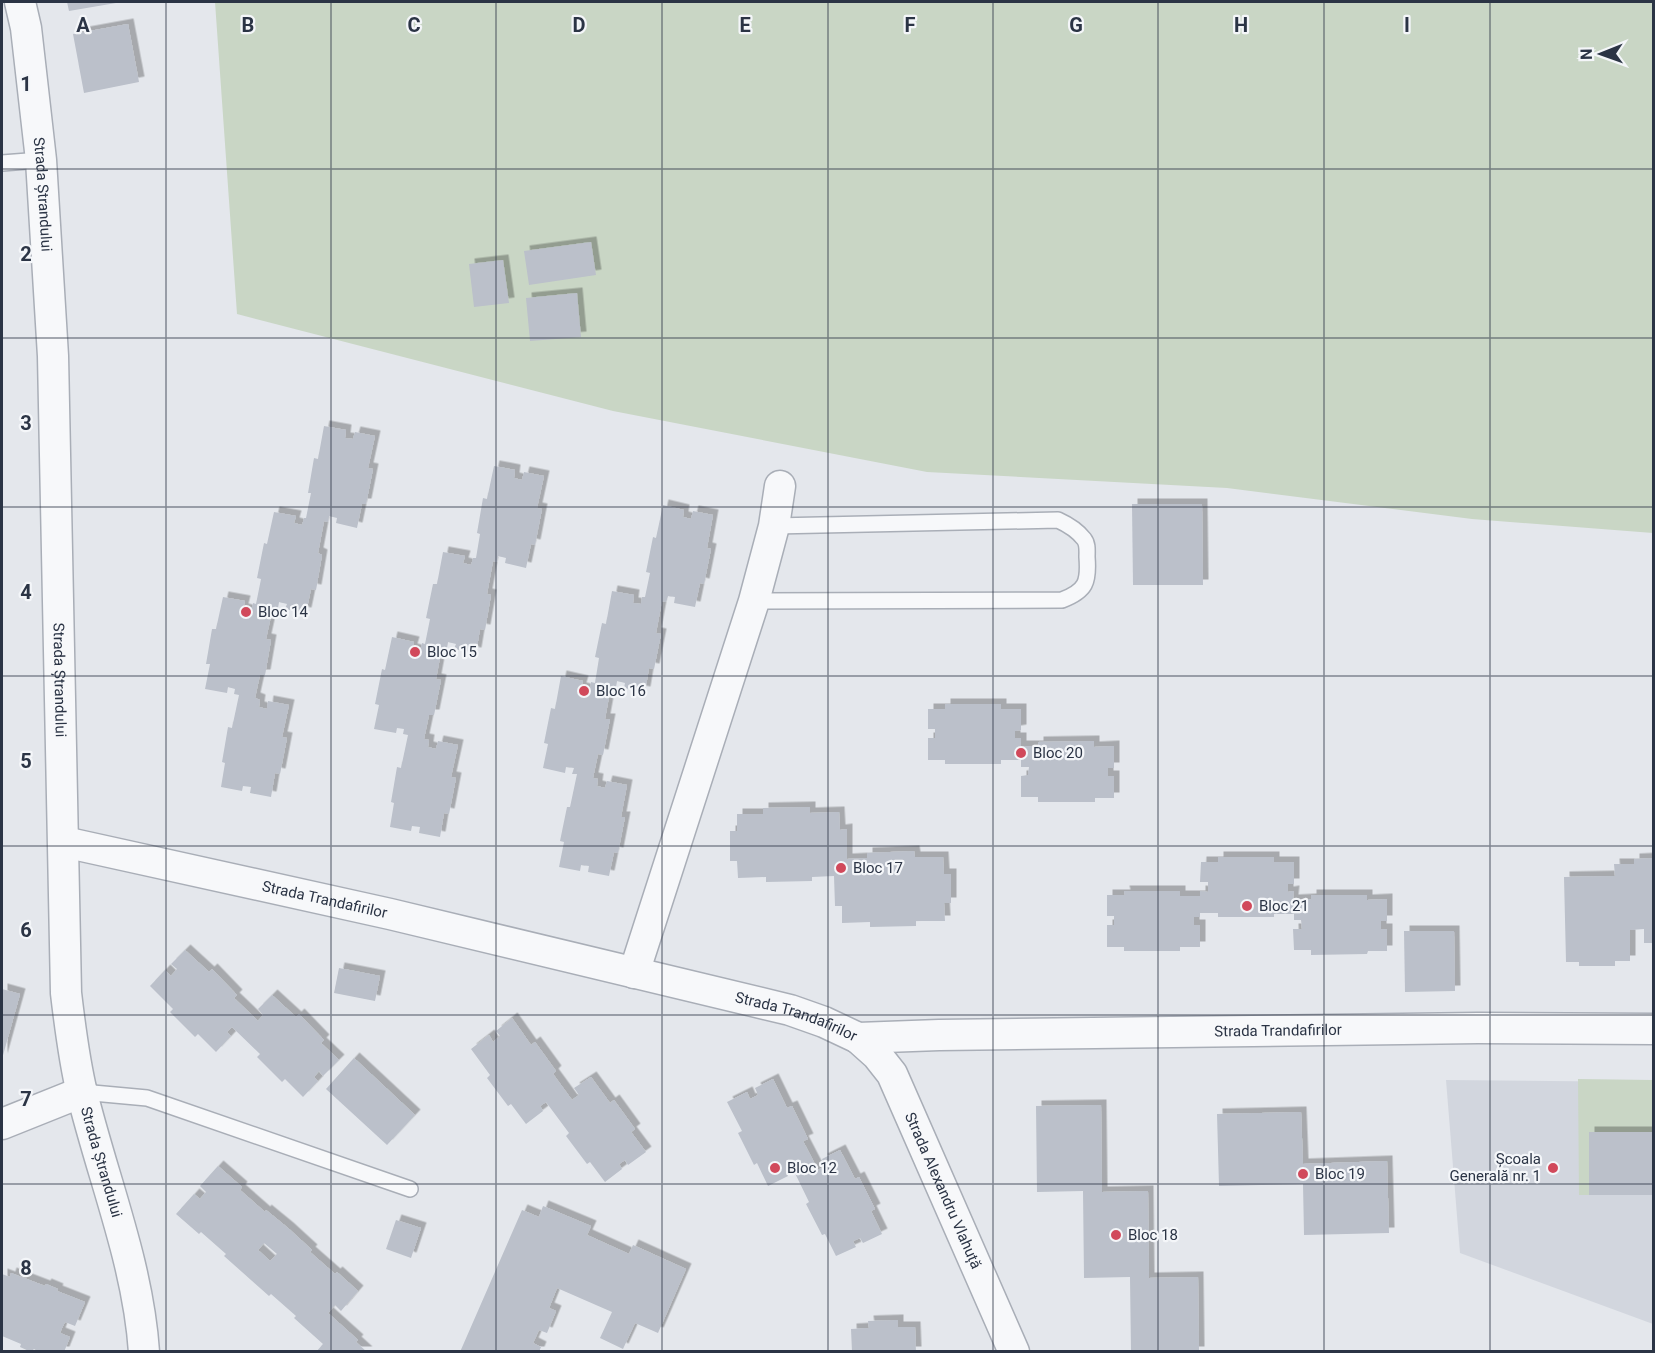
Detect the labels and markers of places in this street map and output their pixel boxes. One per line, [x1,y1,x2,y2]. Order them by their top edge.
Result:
place label: Bloc 14 [258,603,309,621]
marker: Bloc 14 [239,605,253,619]
place label: Bloc 15 [427,643,477,661]
marker: Bloc 15 [408,645,422,659]
place label: Bloc 16 [596,682,646,700]
marker: Bloc 16 [577,684,591,698]
place label: Bloc 20 [1033,744,1083,762]
marker: Bloc 20 [1014,746,1028,760]
place label: Bloc 17 [853,859,903,877]
marker: Bloc 17 [834,861,848,875]
place label: Bloc 21 [1259,897,1309,915]
marker: Bloc 21 [1240,899,1254,913]
place label: Școala Generală nr. 1 [1450,1150,1541,1185]
place label: Bloc 12 [787,1159,837,1177]
marker: Bloc 12 [768,1161,782,1175]
marker: Școala Generală nr. 1 [1546,1161,1560,1175]
place label: Bloc 19 [1315,1165,1365,1183]
marker: Bloc 19 [1296,1167,1310,1181]
place label: Bloc 18 [1128,1226,1178,1244]
marker: Bloc 18 [1109,1228,1123,1242]

